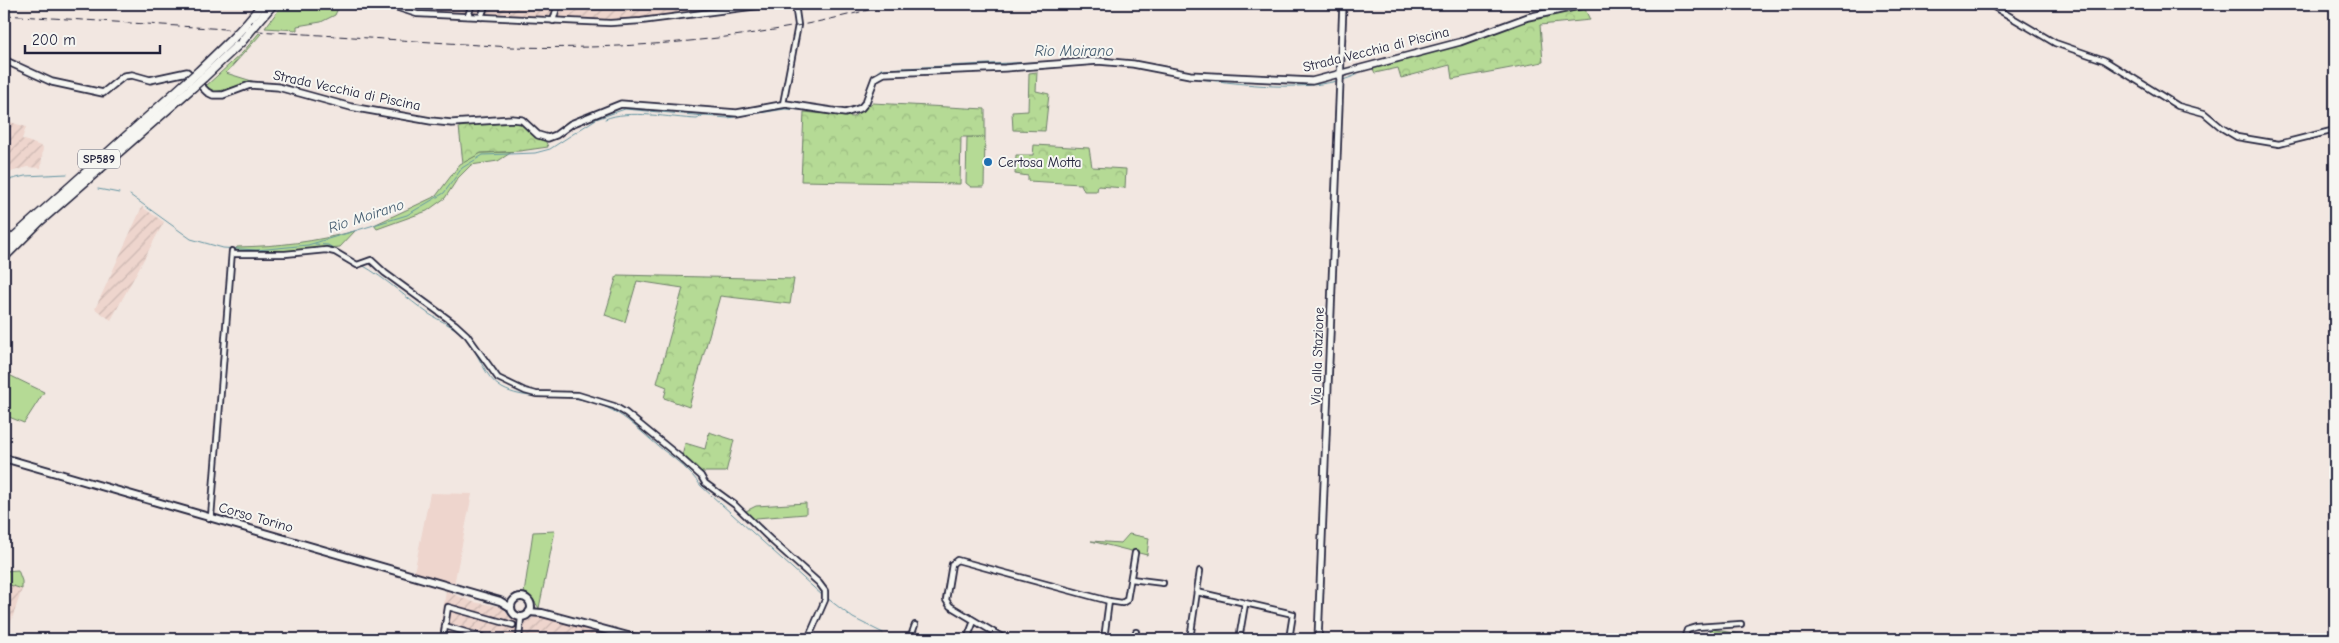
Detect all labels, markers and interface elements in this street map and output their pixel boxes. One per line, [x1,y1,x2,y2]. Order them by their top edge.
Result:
scale bar [25,22,160,54]
street label: Strada Vecchia di Piscina [1301,23,1451,76]
text: 200 m [32,31,76,49]
water label: Rio Moirano [1035,42,1113,60]
street label: Strada Vecchia di Piscina [272,67,422,114]
road number: SP589 [78,150,120,168]
place label: Certosa Motta [998,154,1082,171]
marker: Certosa Motta [982,156,994,168]
water label: Rio Moirano [326,195,406,237]
street label: Via alla Stazione [1307,307,1328,405]
street label: Corso Torino [217,499,295,536]

